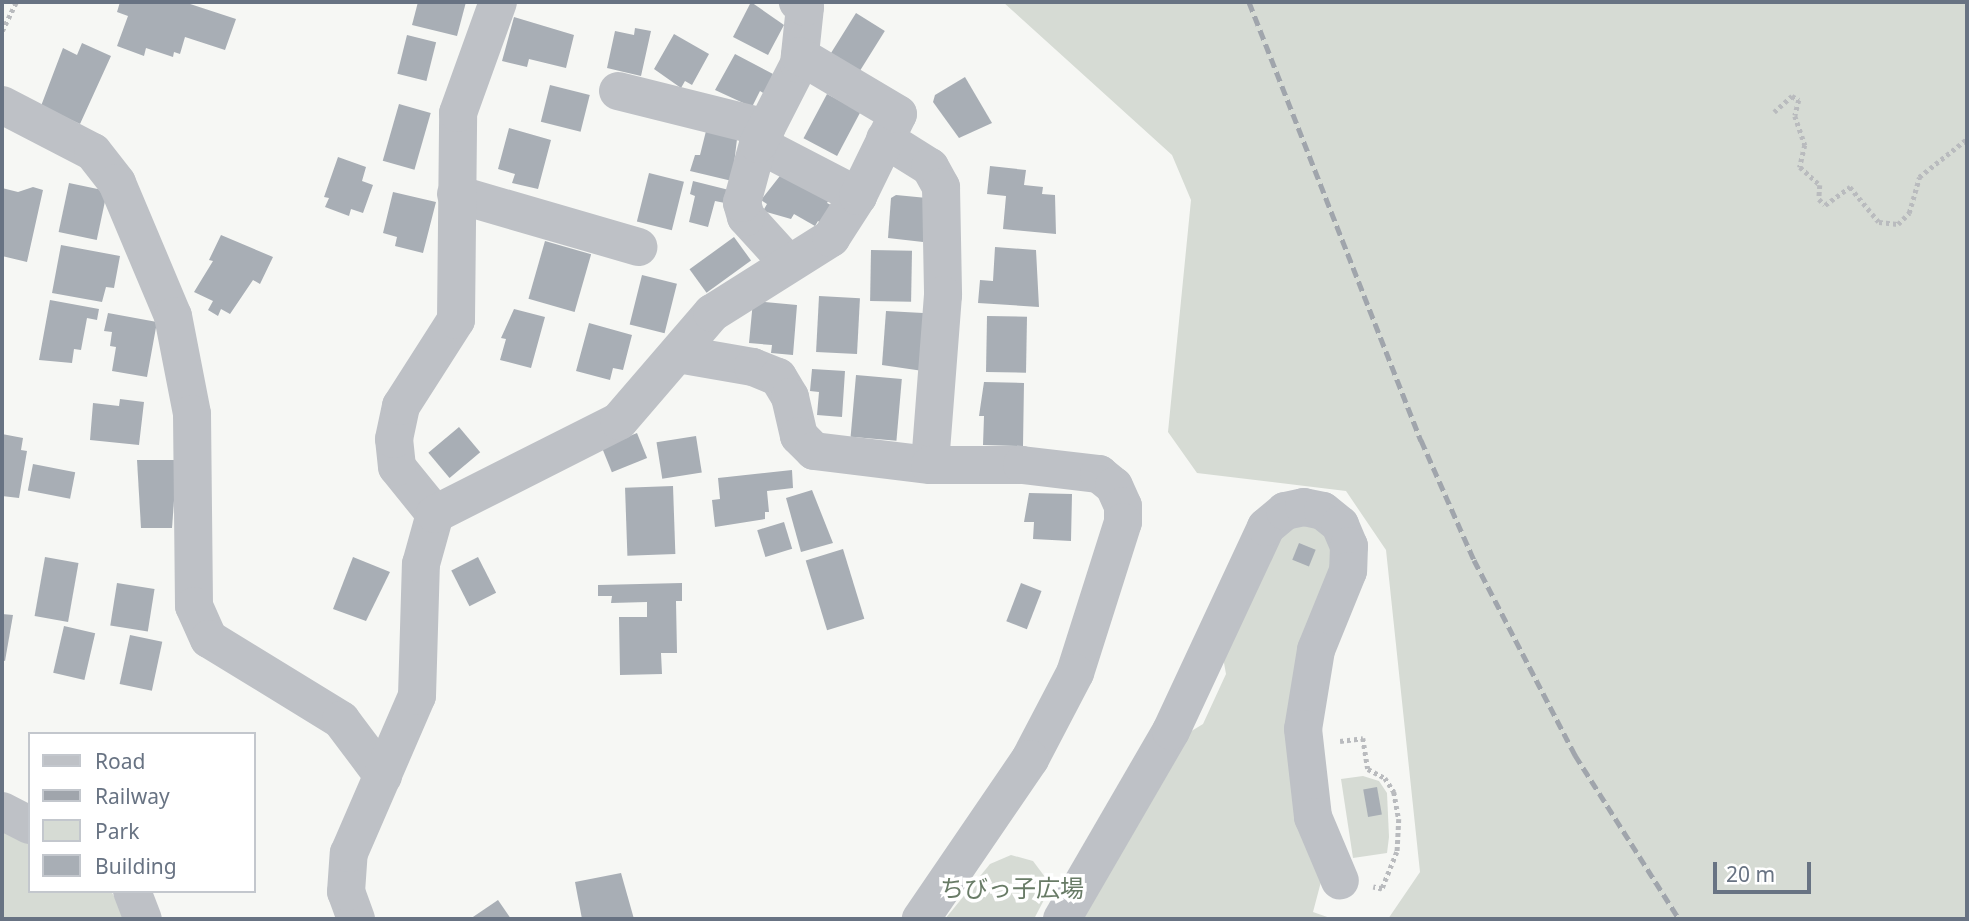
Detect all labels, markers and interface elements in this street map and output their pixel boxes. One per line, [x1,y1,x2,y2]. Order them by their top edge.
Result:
legend [28,732,256,893]
text: Road [95,747,145,775]
text: Railway [95,782,170,810]
text: Park [95,817,139,845]
scale bar [1717,848,1815,892]
text: Building [95,852,177,880]
text: 20 m [1726,860,1775,888]
park label: ちびっ子広場 [940,874,1084,902]

